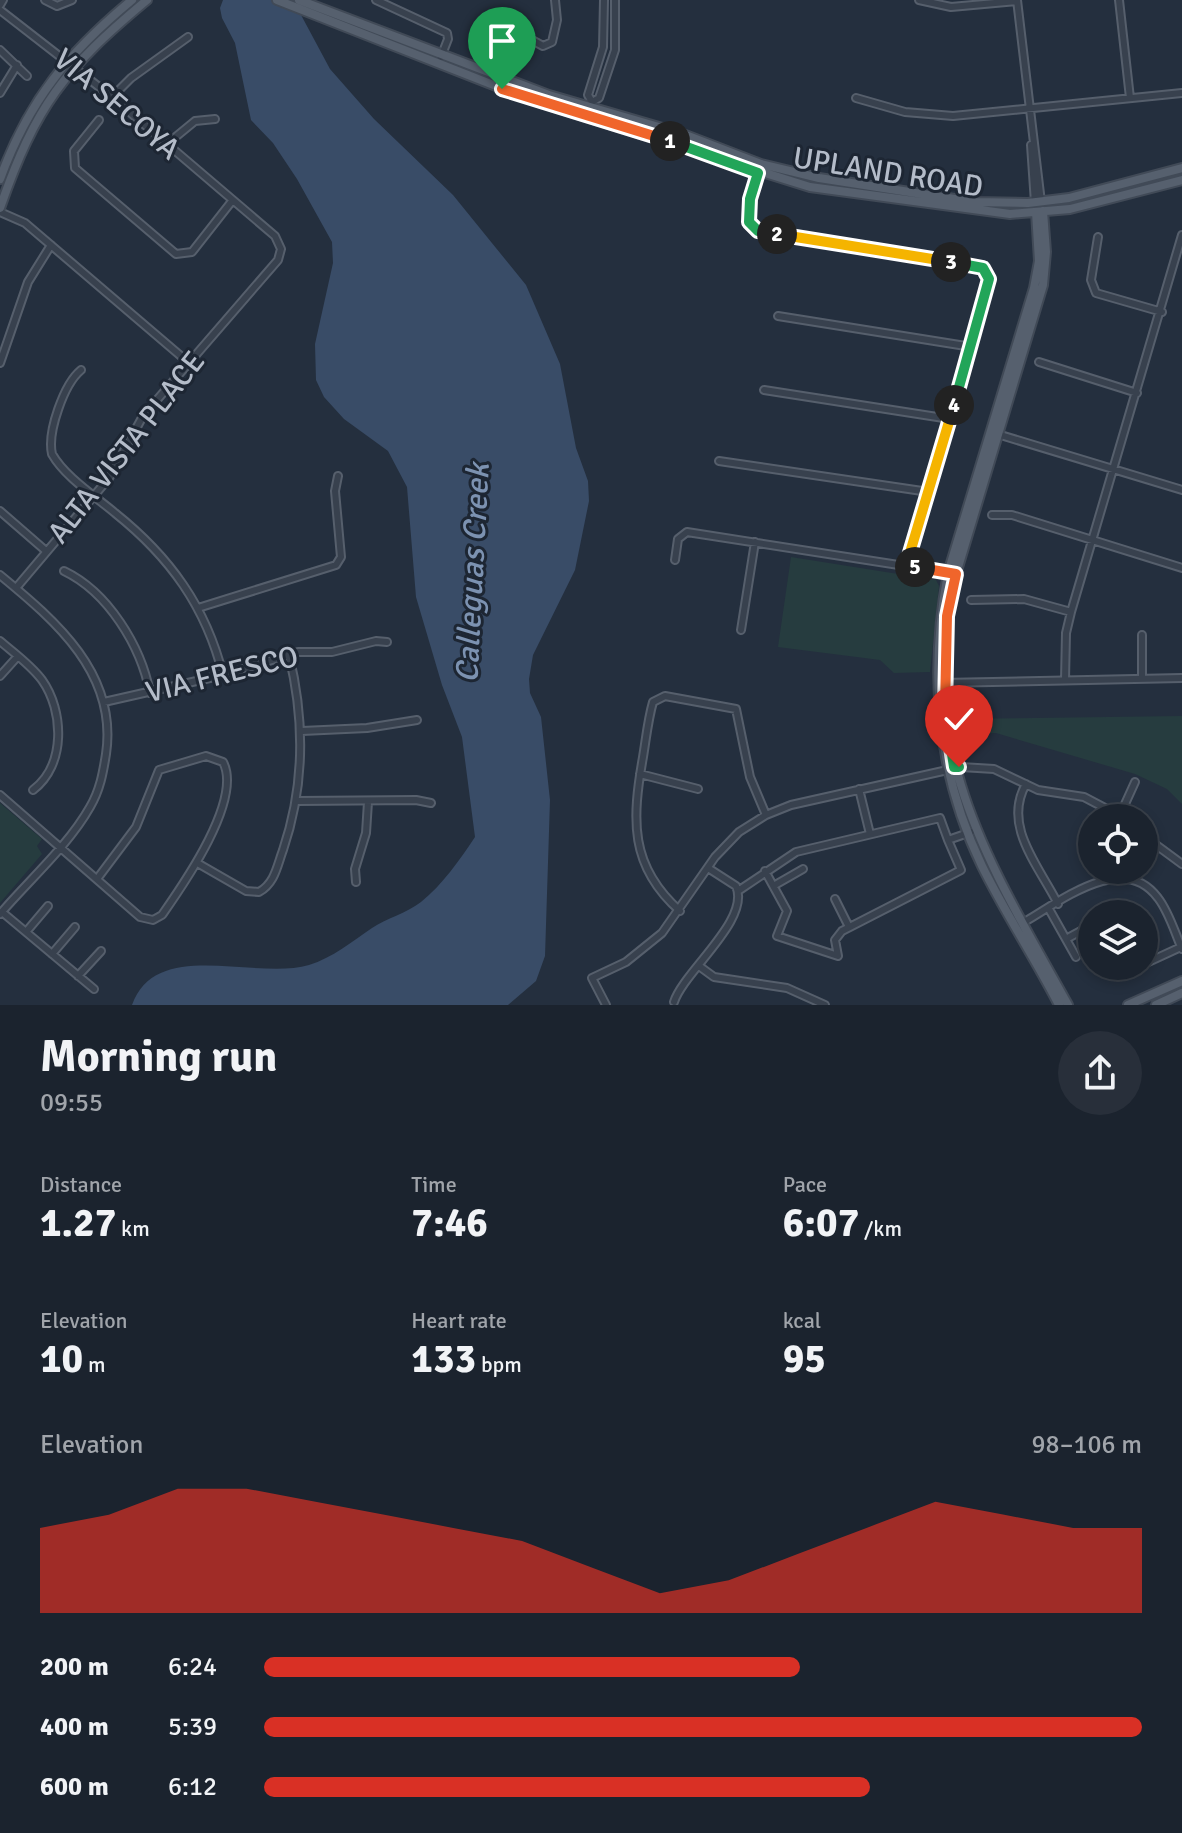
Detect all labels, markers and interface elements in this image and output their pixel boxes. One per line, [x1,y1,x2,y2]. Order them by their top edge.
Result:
pin [468,7,536,89]
icon: arrive [480,19,524,63]
street label: VIA SECOYA [46,41,187,168]
pin: 1 [650,121,690,161]
text: 1 [664,127,676,154]
street label: UPLAND ROAD [790,139,986,206]
pin: 2 [757,214,797,254]
text: 2 [771,220,783,247]
pin: 3 [931,242,971,282]
text: 3 [945,248,957,275]
street label: ALTA VISTA PLACE [40,344,213,551]
pin: 4 [934,385,974,425]
text: 4 [948,391,960,418]
water label: Calleguas Creek [447,459,498,684]
pin: 5 [895,547,935,587]
text: 5 [909,553,921,580]
street label: VIA FRESCO [142,638,302,711]
pin [925,685,993,767]
icon: check [937,697,981,741]
map controls [1078,804,1158,980]
button: locate [1078,804,1158,884]
button: layers [1078,900,1158,980]
text: Morning run [40,1030,277,1084]
button: share [1058,1031,1142,1115]
text: 09:55 [40,1087,103,1119]
text: Distance [40,1171,122,1198]
text: Time [411,1171,457,1198]
text: Pace [783,1171,827,1198]
text: 1.27 [40,1198,116,1248]
text: 7:46 [411,1198,488,1248]
text: 6:07 [783,1198,859,1248]
text: km [116,1215,150,1242]
text: /km [859,1215,902,1242]
text: Elevation [40,1307,128,1334]
text: Heart rate [411,1307,507,1334]
text: kcal [783,1307,821,1334]
text: 10 [40,1334,83,1384]
text: 133 [411,1334,476,1384]
text: 95 [783,1334,826,1384]
text: m [83,1351,106,1378]
text: bpm [476,1351,522,1378]
text: Elevation [40,1429,144,1461]
text: 98–106 m [1032,1429,1142,1461]
text: 200 m [40,1651,109,1683]
text: 6:24 [168,1651,217,1683]
text: 400 m [40,1711,109,1743]
text: 5:39 [168,1711,217,1743]
text: 600 m [40,1771,109,1803]
text: 6:12 [168,1771,217,1803]

